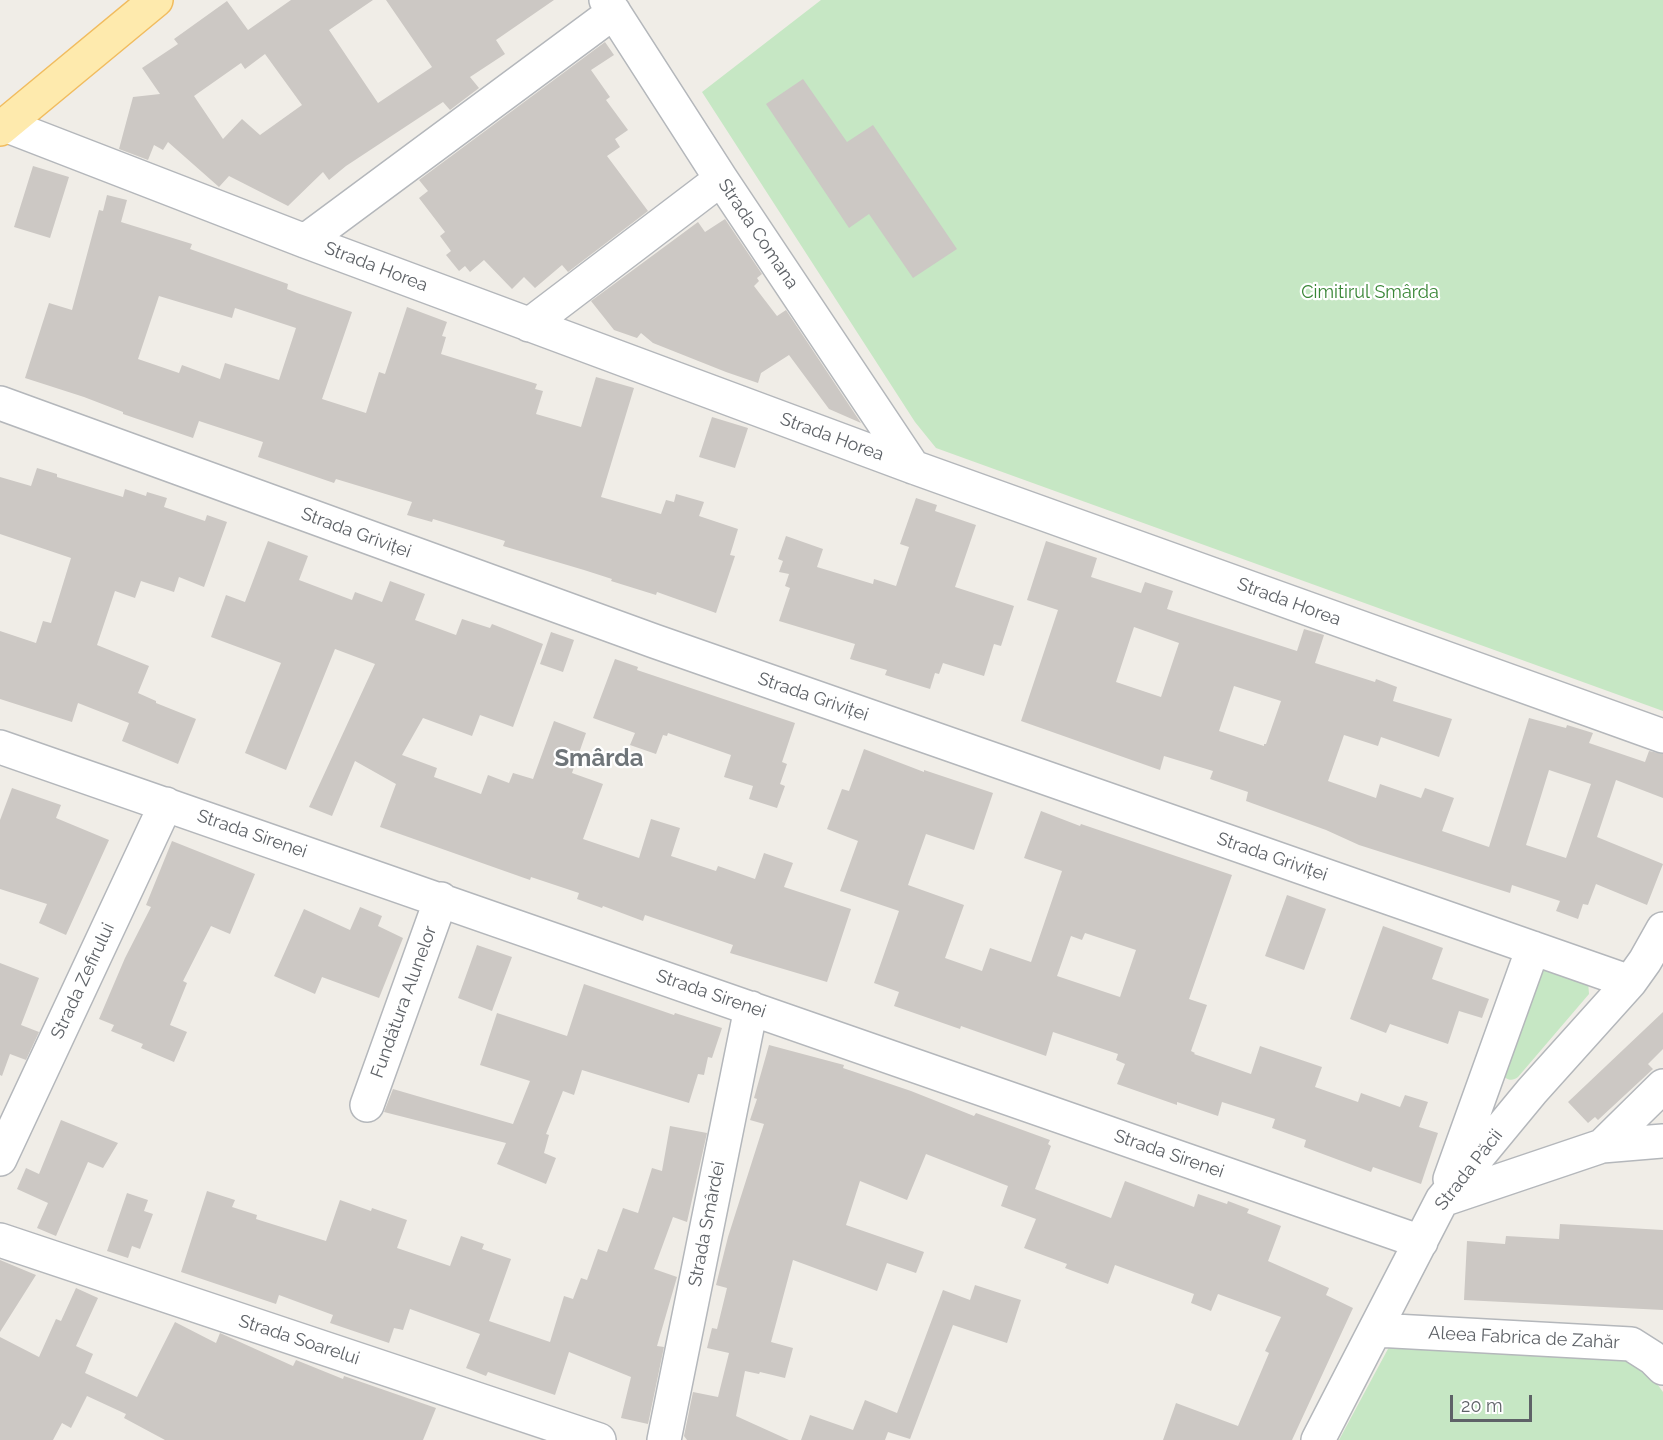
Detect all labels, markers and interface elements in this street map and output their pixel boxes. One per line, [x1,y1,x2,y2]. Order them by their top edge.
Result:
street label: Strada Comana [713,175,803,293]
street label: Strada Horea [321,237,431,297]
park label: Cimitirul Smârda [1301,282,1439,304]
street label: Strada Horea [777,408,887,466]
street label: Strada Griviței [298,503,414,563]
street label: Strada Horea [1234,573,1344,631]
street label: Strada Griviței [755,668,871,726]
district label: Smârda [554,745,644,773]
street label: Strada Sirenei [194,805,310,863]
street label: Strada Griviței [1214,828,1330,886]
street label: Strada Zefirului [47,920,119,1042]
street label: Fundătura Alunelor [366,923,442,1081]
street label: Strada Sirenei [653,965,769,1023]
street label: Strada Sirenei [1111,1125,1227,1183]
street label: Strada Păcii [1431,1125,1507,1215]
street label: Strada Smârdei [684,1159,730,1289]
street label: Strada Soarelui [236,1310,362,1370]
street label: Aleea Fabrica de Zahăr [1428,1322,1620,1354]
scale bar [1453,1383,1536,1421]
text: 20 m [1461,1395,1503,1416]

